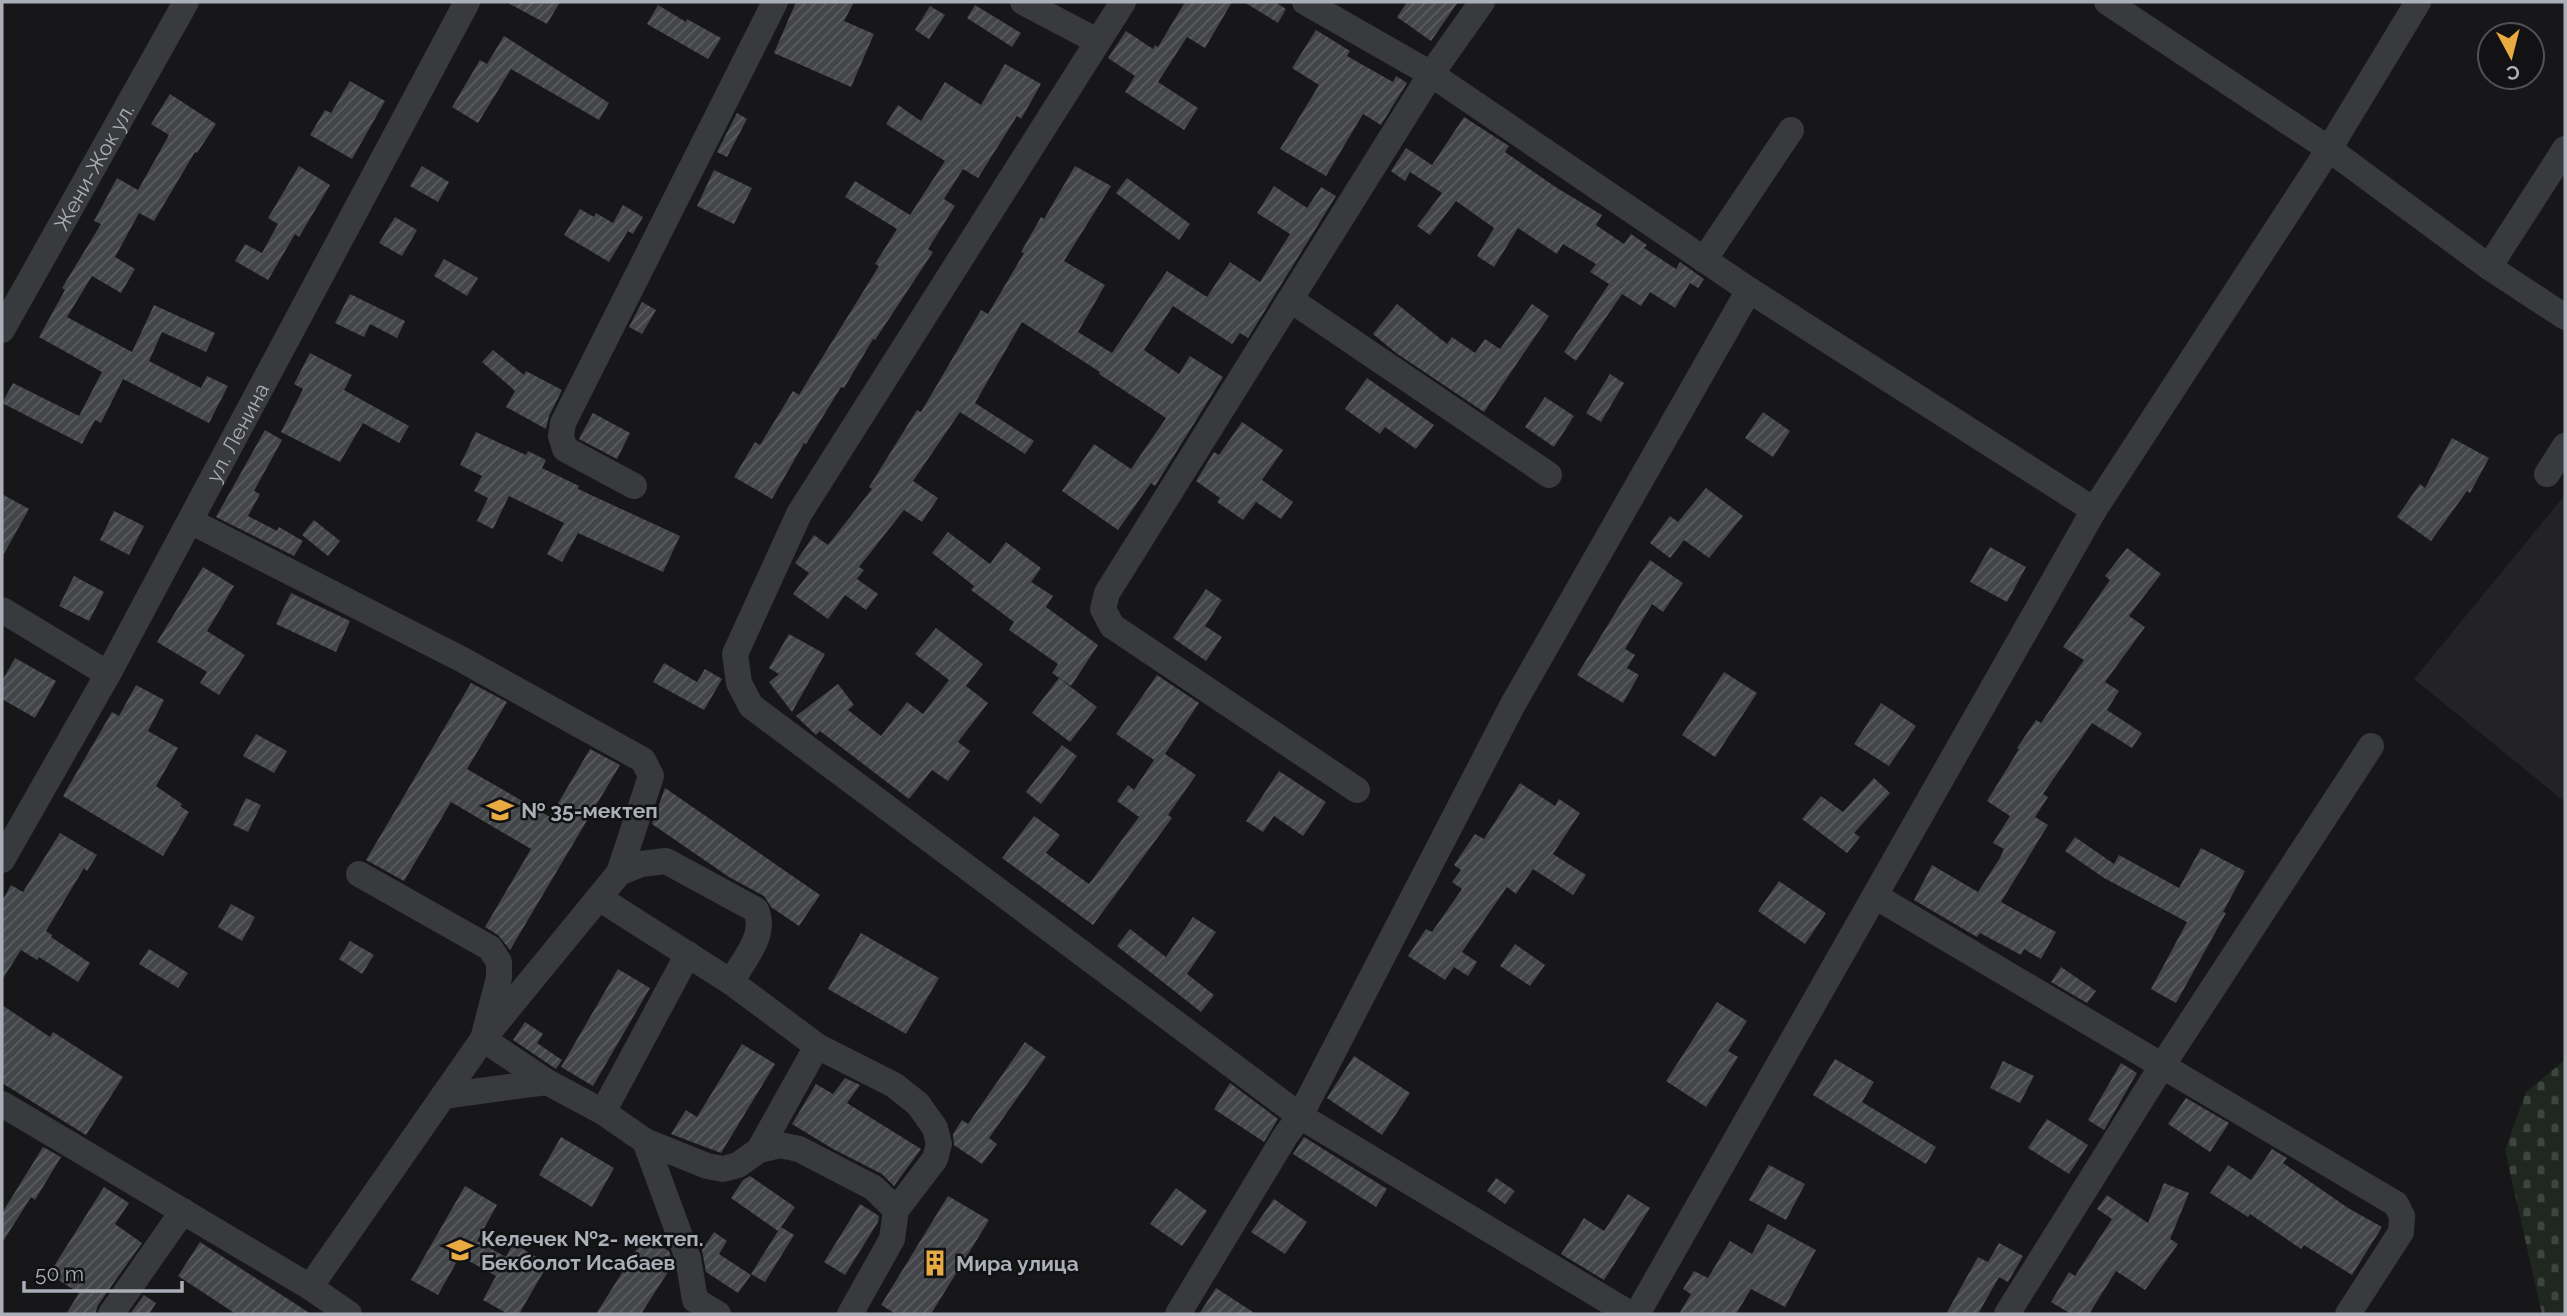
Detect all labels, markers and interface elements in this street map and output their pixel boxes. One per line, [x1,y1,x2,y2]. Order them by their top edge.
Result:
north arrow [2476,21,2546,91]
text: С [2505,61,2521,85]
street label: Жени-Жок ул. [48,99,139,235]
street label: ул. Ленина [200,379,274,486]
school or university icon: № 35-мектеп [485,795,515,825]
place label: № 35-мектеп [521,798,658,823]
place label: Келечек №2- мектеп. Бекболот Исабаев [481,1226,703,1275]
school or university icon: Келечек №2- мектеп. Бекболот Исабаев [445,1235,475,1265]
building icon: Мира улица [920,1248,950,1278]
scale bar [24,1250,182,1294]
place label: Мира улица [956,1251,1079,1276]
text: 50 m [35,1261,84,1286]

